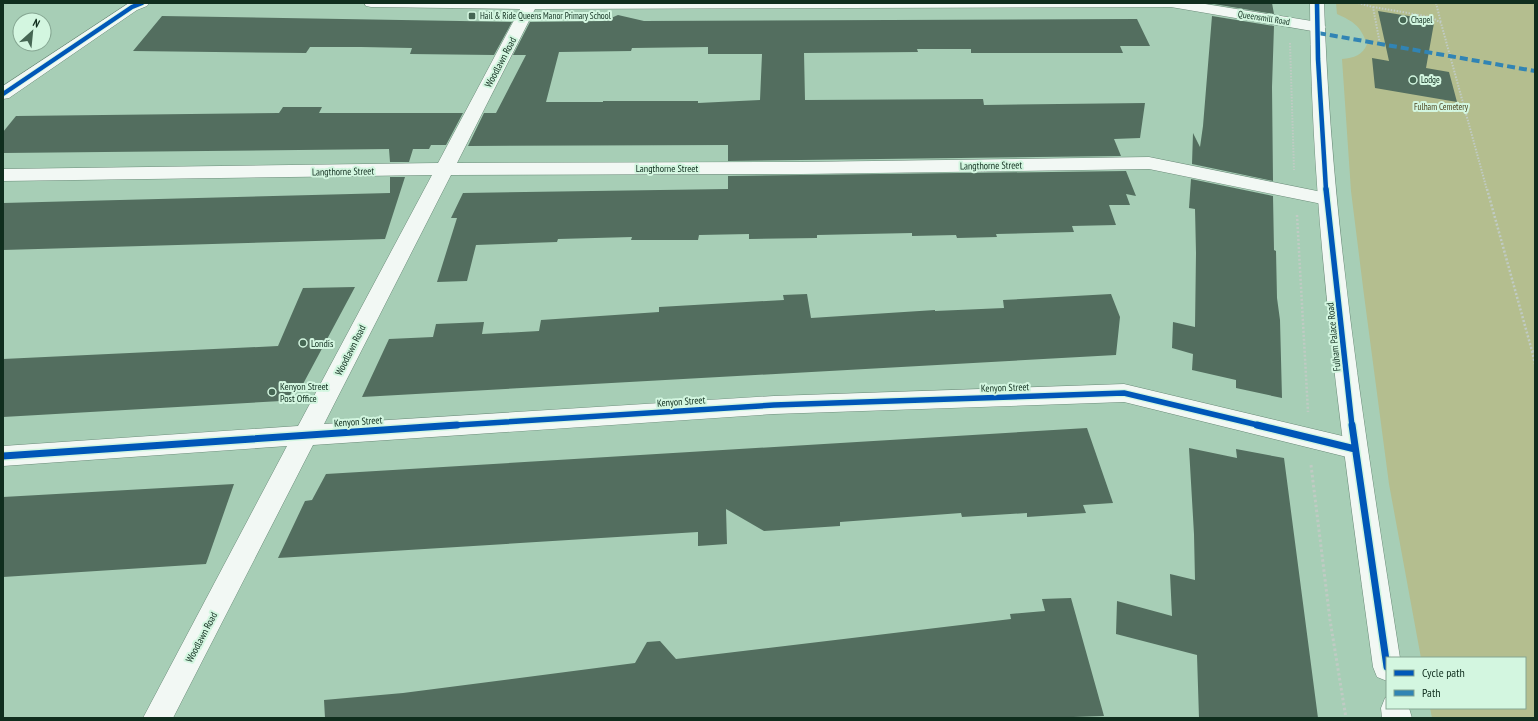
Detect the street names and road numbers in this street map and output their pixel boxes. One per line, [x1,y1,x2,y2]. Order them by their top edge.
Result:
street label: Queensmill Road [1237,8,1291,27]
street label: Woodlawn Road [482,35,519,90]
street label: Langthorne Street [960,158,1022,173]
street label: Langthorne Street [636,162,698,175]
street label: Langthorne Street [312,164,374,179]
street label: Fulham Palace Road [1323,302,1344,372]
street label: Woodlawn Road [332,323,369,378]
street label: Kenyon Street [981,380,1030,395]
street label: Kenyon Street [656,393,706,410]
street label: Kenyon Street [333,413,383,430]
street label: Woodlawn Road [183,610,220,665]

